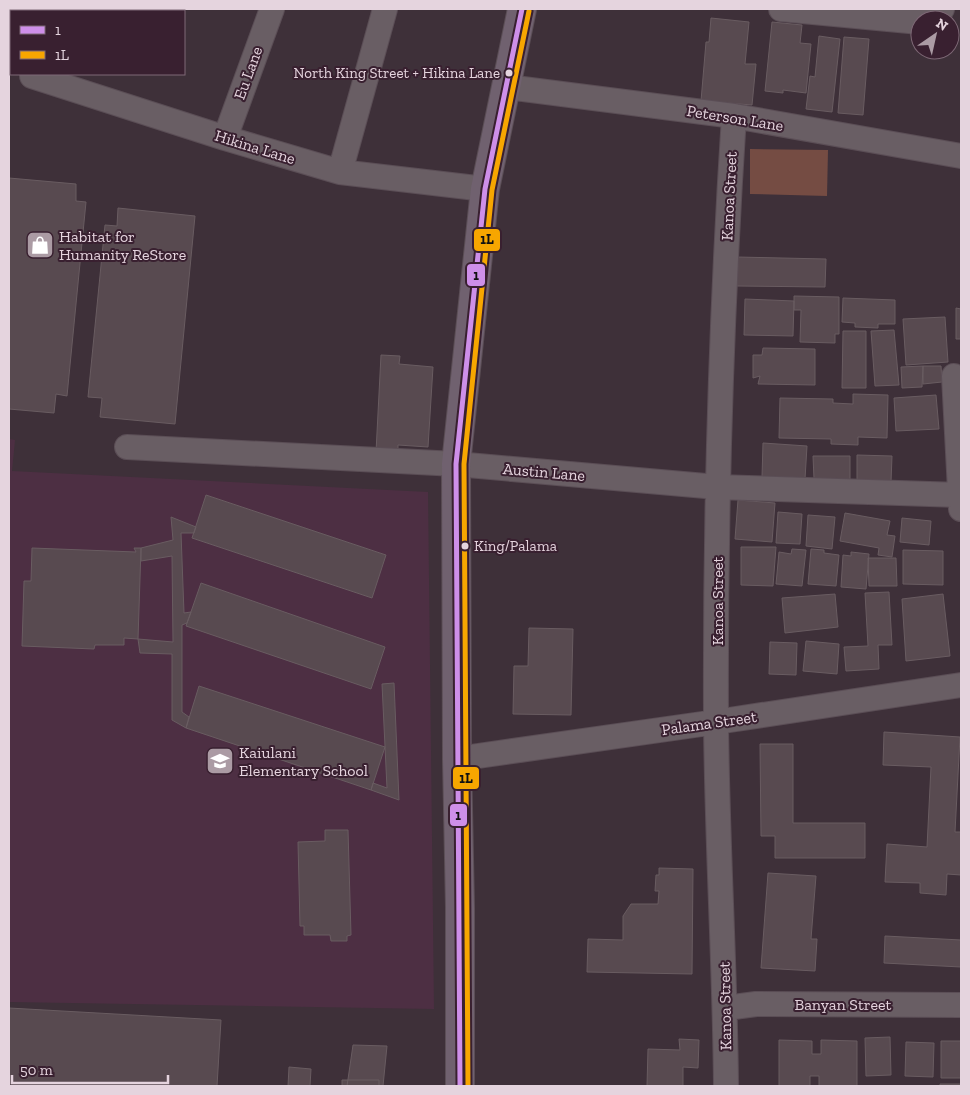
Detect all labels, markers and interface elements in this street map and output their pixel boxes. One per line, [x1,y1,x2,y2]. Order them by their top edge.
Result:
legend [10,10,185,75]
north arrow [910,10,960,60]
text: N [933,15,951,35]
text: 1 [55,21,61,39]
street label: Eu Lane [230,44,266,102]
text: 1L [55,46,69,64]
place label: North King Street + Hikina Lane [294,64,500,82]
marker: North King Street + Hikina Lane [504,68,514,78]
street label: Peterson Lane [685,101,785,135]
street label: Hikina Lane [213,126,297,168]
street label: Kanoa Street [717,151,741,241]
place label: Habitat for Humanity ReStore [59,227,186,264]
line badge: 1L [473,228,501,252]
shop icon: Habitat for Humanity ReStore [25,230,55,260]
text: 1L [480,231,494,248]
line badge: 1 [466,263,486,287]
text: 1 [473,267,479,284]
street label: Austin Lane [502,459,586,485]
place label: King/Palama [474,537,557,555]
marker: King/Palama [460,541,470,551]
street label: Kanoa Street [708,556,727,645]
street label: Palama Street [660,707,758,739]
place label: Kaiulani Elementary School [239,743,368,780]
school or university icon: Kaiulani Elementary School [205,746,235,776]
line badge: 1L [452,766,480,790]
text: 1L [459,770,473,787]
line badge: 1 [449,803,468,827]
text: 1 [455,807,461,824]
street label: Kanoa Street [715,961,735,1051]
street label: Banyan Street [794,995,892,1014]
scale bar [12,1052,169,1084]
text: 50 m [20,1061,53,1079]

